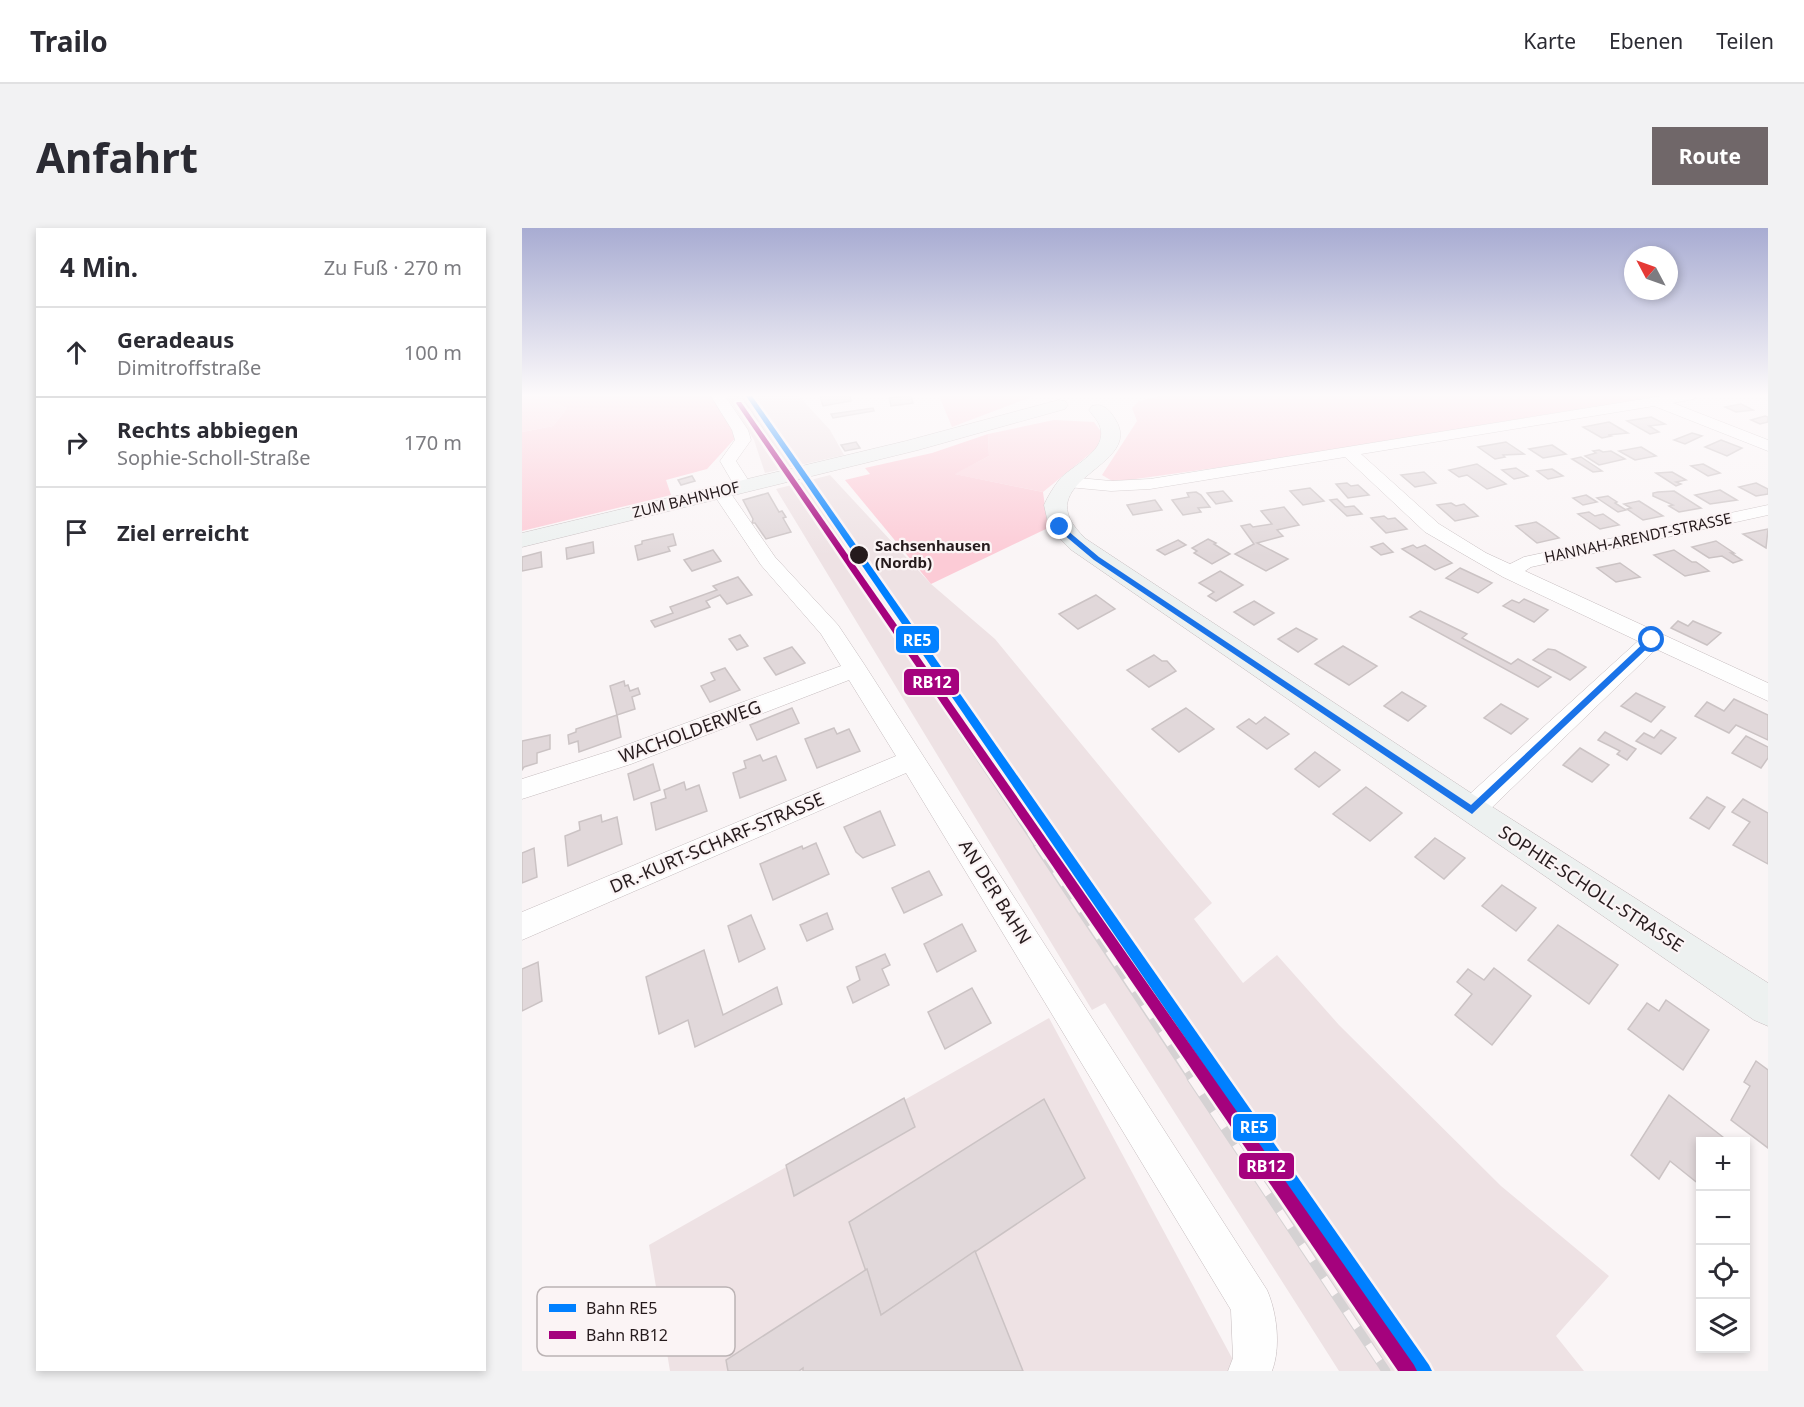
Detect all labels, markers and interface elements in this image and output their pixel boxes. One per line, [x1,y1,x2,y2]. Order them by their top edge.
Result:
text: Trailo [30,22,108,60]
text: Karte [1523,27,1576,55]
text: Ebenen [1609,27,1683,55]
text: Teilen [1716,27,1774,55]
button: Route [1652,127,1768,185]
text: Anfahrt [36,128,198,185]
north arrow [1624,246,1678,300]
text: 4 Min. [60,249,138,285]
text: Zu Fuß · 270 m [324,254,462,281]
text: Geradeaus [117,324,234,354]
icon: ahead [60,336,93,369]
text: 100 m [404,339,462,366]
text: Dimitroffstraße [117,354,261,381]
text: Rechts abbiegen [117,414,299,444]
icon: right [60,426,93,459]
text: 170 m [404,429,462,456]
text: Sophie-Scholl-Straße [117,444,311,471]
street label: ZUM BAHNHOF [630,476,742,522]
street label: HANNAH-ARENDT-STRASSE [1542,507,1733,567]
route end [1046,513,1072,539]
icon: arrive [60,516,93,549]
text: Ziel erreicht [117,517,249,547]
place label: Sachsenhausen (Nordb) [875,535,991,572]
marker: Sachsenhausen (Nordb) [848,544,870,566]
line badge: RE5 [895,625,940,654]
route start [1638,626,1664,652]
text: RE5 [903,629,931,651]
line badge: RB12 [903,668,960,696]
text: RB12 [912,671,952,693]
street label: WACHOLDERWEG [615,694,764,768]
street label: DR.-KURT-SCHARF-STRASSE [606,786,827,898]
street label: SOPHIE-SCHOLL-STRASSE [1495,819,1689,957]
street label: AN DER BAHN [954,835,1038,948]
line badge: RE5 [1232,1113,1277,1142]
text: RE5 [1240,1116,1268,1138]
map controls [1696,1137,1750,1353]
button: + [1696,1137,1750,1191]
line badge: RB12 [1238,1152,1295,1180]
text: RB12 [1246,1155,1286,1177]
button: − [1696,1191,1750,1245]
button: locate [1696,1245,1750,1299]
legend [537,1287,735,1356]
text: Bahn RE5 [586,1297,657,1319]
button: layers [1696,1299,1750,1353]
text: Bahn RB12 [586,1324,668,1346]

